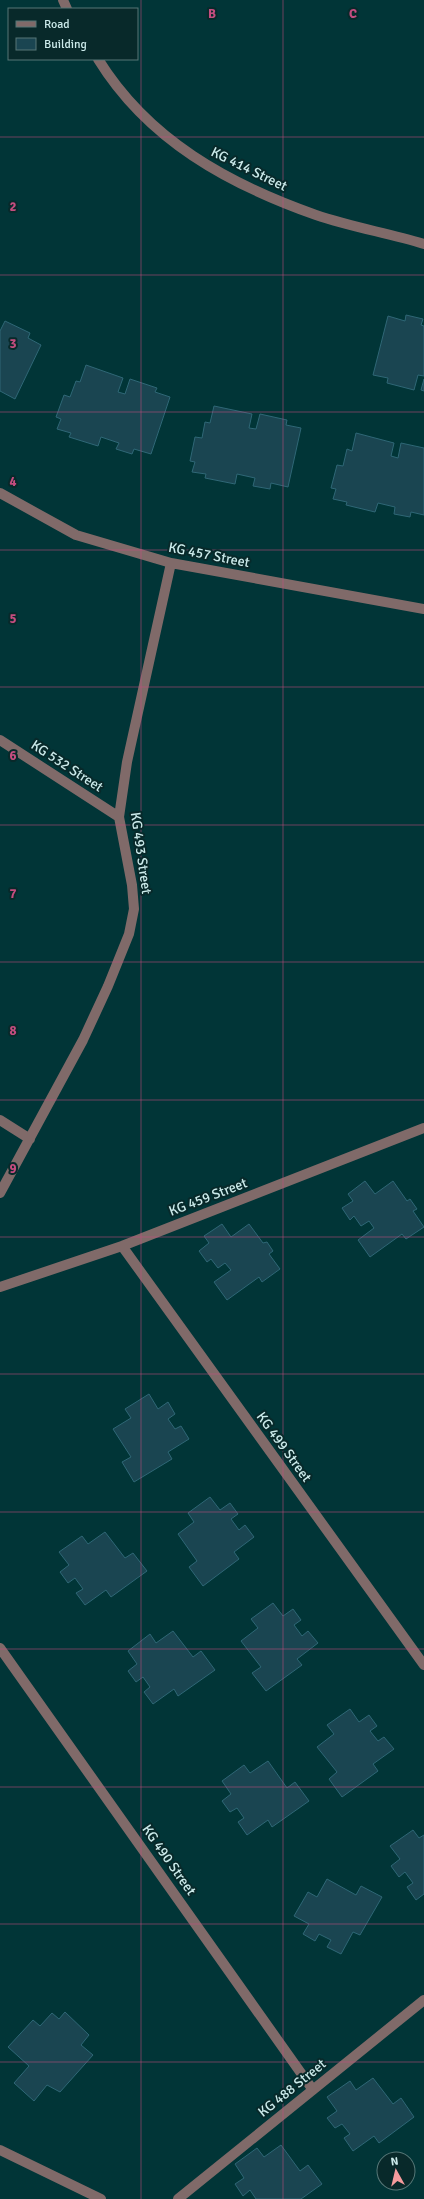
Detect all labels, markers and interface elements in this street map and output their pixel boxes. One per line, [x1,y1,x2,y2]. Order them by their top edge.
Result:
text: B [208,6,216,22]
text: C [349,6,357,22]
legend [8,8,138,60]
text: Road [44,17,70,32]
text: Building [44,37,87,52]
street label: KG 414 Street [208,143,290,195]
text: 2 [9,199,17,215]
text: 3 [9,336,17,352]
text: 4 [9,474,17,490]
street label: KG 457 Street [167,539,251,571]
text: 5 [9,611,17,627]
street label: KG 532 Street [28,736,106,796]
text: 6 [9,748,17,764]
street label: KG 493 Street [127,811,155,895]
text: 7 [9,886,17,902]
text: 8 [9,1023,17,1039]
text: 9 [9,1161,17,1177]
street label: KG 459 Street [166,1174,250,1220]
street label: KG 499 Street [253,1409,315,1485]
street label: KG 490 Street [138,1821,200,1899]
street label: KG 488 Street [255,2055,329,2121]
north arrow [376,2151,416,2191]
text: N [390,2155,399,2169]

